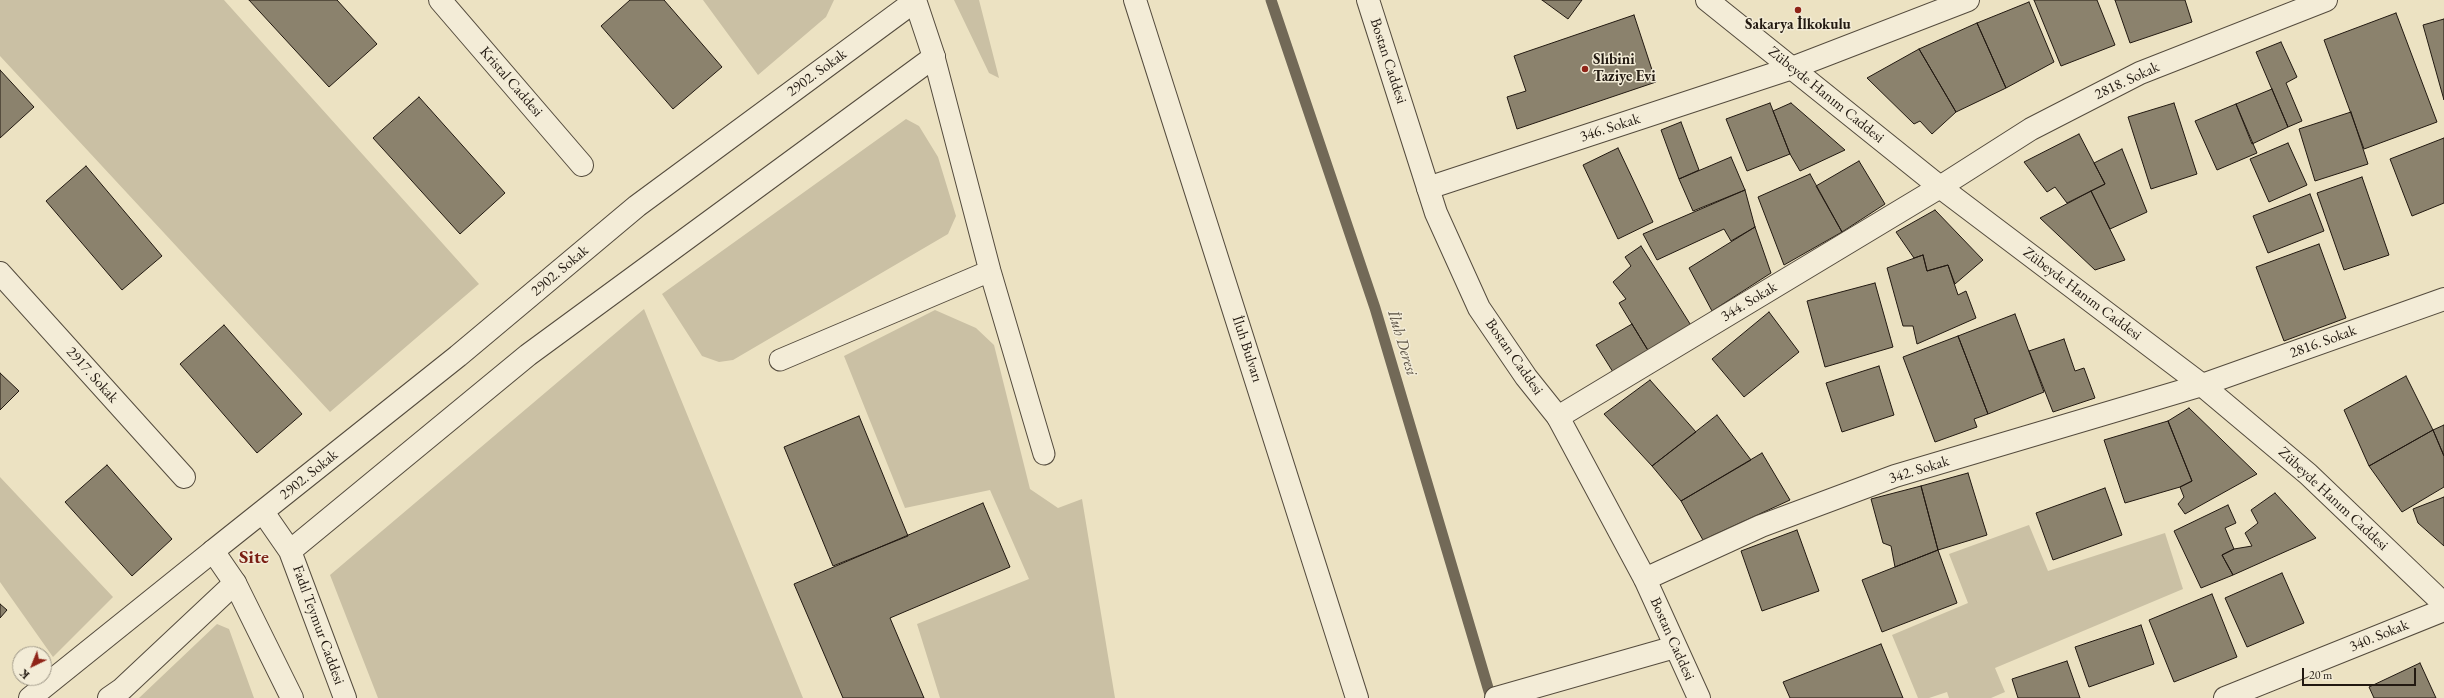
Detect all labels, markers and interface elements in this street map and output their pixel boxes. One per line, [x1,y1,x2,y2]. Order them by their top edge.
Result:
marker: Sakarya İlkokulu [1793,5,1803,15]
street label: Bostan Caddesi [1366,16,1410,106]
place label: Sakarya İlkokulu [1745,16,1851,34]
street label: Kristal Caddesi [476,43,546,121]
street label: Zübeyde Hanım Caddesi [1764,43,1888,147]
street label: 2902. Sokak [784,45,850,101]
place label: Slıbini Taziye Evi [1593,51,1656,86]
street label: 2818. Sokak [2092,58,2162,104]
marker: Slıbini Taziye Evi [1580,64,1590,74]
street label: 346. Sokak [1578,110,1642,146]
street label: 2902. Sokak [528,242,592,300]
street label: Zübeyde Hanım Caddesi [2019,244,2145,344]
street label: 344. Sokak [1718,278,1780,326]
water label: İluh Deresi [1383,308,1421,378]
street label: İluh Bulvarı [1228,314,1266,384]
street label: Bostan Caddesi [1481,315,1547,399]
street label: 2816. Sokak [2287,322,2359,362]
street label: 2917. Sokak [62,343,122,407]
street label: Zübeyde Hanım Caddesi [2274,443,2392,555]
street label: 2902. Sokak [276,446,342,504]
street label: 342. Sokak [1887,452,1951,488]
district label: Site [239,547,269,569]
street label: Fadıl Teymur Caddesi [288,563,348,687]
street label: Bostan Caddesi [1646,595,1698,683]
street label: 340. Sokak [2347,616,2411,656]
north arrow [12,646,52,686]
scale bar [2304,660,2418,686]
text: K [17,666,32,682]
text: 20 m [2309,667,2332,683]

